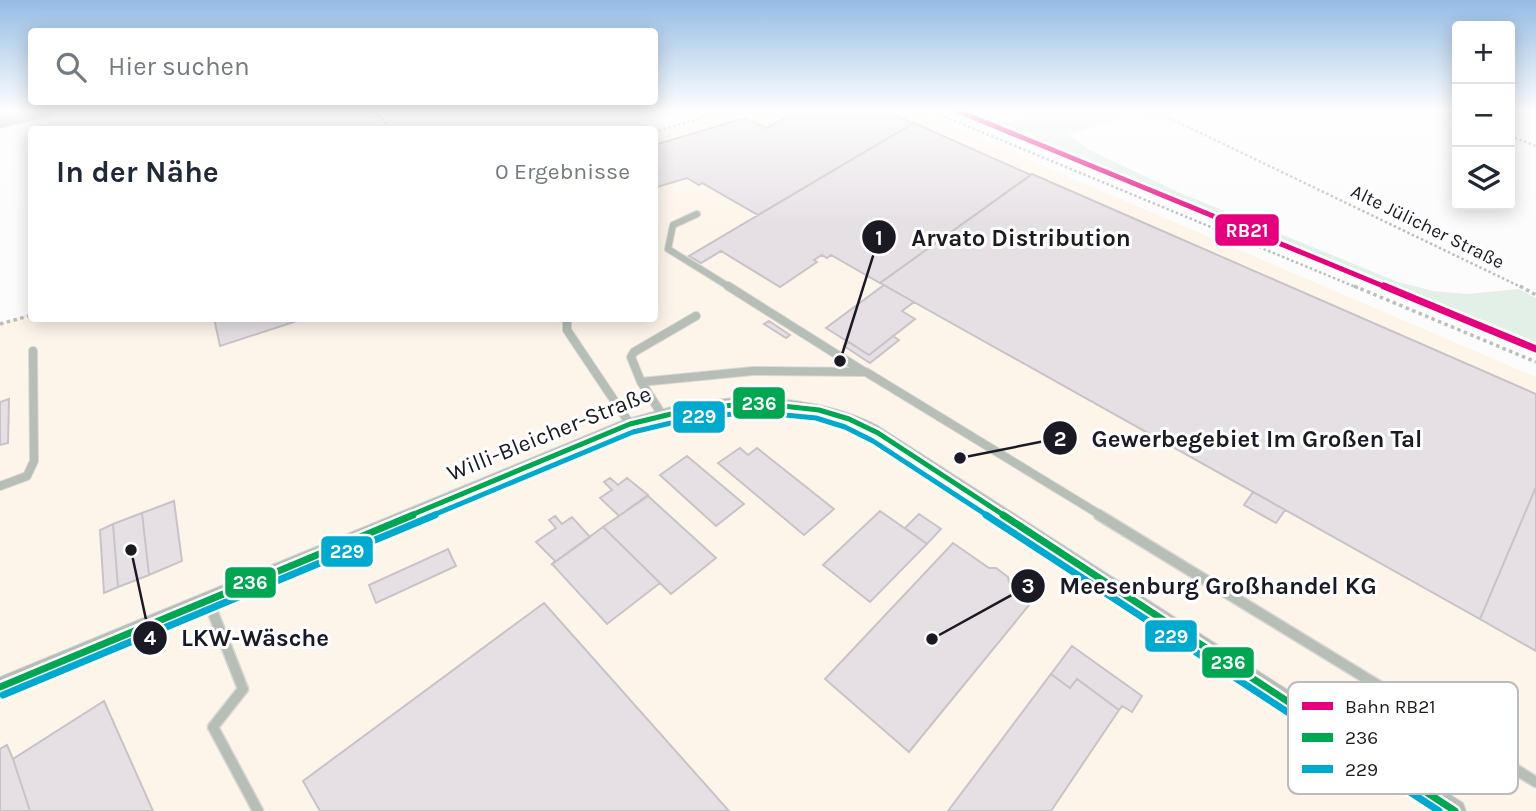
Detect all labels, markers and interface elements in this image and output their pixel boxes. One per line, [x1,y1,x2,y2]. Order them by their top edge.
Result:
map controls [1452,21,1515,210]
button: + [1452,21,1515,84]
search box [28,28,658,105]
icon: search [52,48,90,86]
text: Hier suchen [108,51,250,82]
button: − [1452,84,1515,147]
button: layers [1452,147,1515,210]
text: In der Nähe [56,154,219,190]
text: 0 Ergebnisse [495,158,630,185]
street label: Alte Jülicher Straße [1347,180,1508,274]
line badge: RB21 [1214,213,1280,247]
callout: Arvato Distribution [862,215,1144,260]
text: RB21 [1226,220,1268,242]
text: Arvato Distribution [911,224,1131,252]
text: 1 [875,226,883,250]
street label: Willi-Bleicher-Straße [443,380,655,487]
line badge: 236 [732,386,786,420]
text: 236 [742,393,776,415]
line badge: 229 [672,400,726,434]
text: 229 [682,406,716,428]
callout: Gewerbegebiet Im Großen Tal [1042,416,1436,461]
text: Gewerbegebiet Im Großen Tal [1092,425,1422,453]
text: 2 [1054,427,1066,451]
line badge: 229 [320,535,374,568]
text: 229 [330,541,364,563]
callout: Meesenburg Großhandel KG [1011,563,1391,608]
line badge: 236 [224,566,277,599]
text: 236 [233,572,267,594]
text: Meesenburg Großhandel KG [1059,572,1377,600]
text: 3 [1021,574,1035,598]
callout: LKW-Wäsche [132,615,343,660]
line badge: 229 [1144,619,1198,653]
text: LKW-Wäsche [181,624,329,652]
text: 4 [144,626,157,650]
text: 229 [1154,626,1188,648]
line badge: 236 [1201,646,1255,679]
text: 236 [1211,652,1245,674]
legend [1288,682,1518,794]
text: Bahn RB21 [1345,696,1435,718]
text: 236 [1345,727,1378,749]
text: 229 [1345,759,1378,781]

